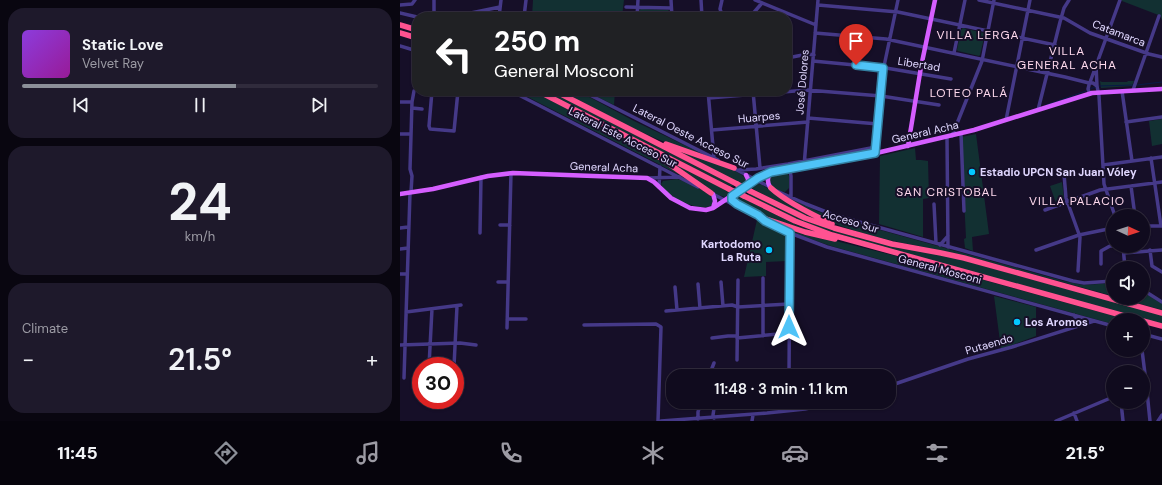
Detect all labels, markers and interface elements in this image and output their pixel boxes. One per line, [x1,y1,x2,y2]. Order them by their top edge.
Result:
street label: Catamarca [1090,16,1148,50]
text: 250 m [494,23,580,60]
pin [839,24,873,65]
district label: VILLA LERGA [937,27,1019,43]
icon: left [428,28,480,80]
icon: arrive [845,30,867,52]
text: Static Love [82,35,163,55]
district label: VILLA GENERAL ACHA [1017,43,1117,73]
street label: José Dolores [792,49,812,115]
street label: Libertad [897,54,941,74]
text: Velvet Ray [82,55,144,72]
text: General Mosconi [494,59,634,83]
district label: LOTEO PALÁ [930,85,1008,101]
icon: previous [70,94,92,116]
icon: pause [189,94,211,116]
icon: next [308,94,330,116]
street label: Lateral Oeste Acceso Sur [631,101,751,171]
street label: Lateral Este Acceso Sur [566,104,680,170]
street label: Huarpes [737,108,781,126]
street label: General Acha [890,118,960,146]
street label: General Acha [570,159,638,175]
place label: Estadio UPCN San Juan Vóley [980,165,1137,179]
marker: Estadio UPCN San Juan Vóley [967,167,977,177]
text: 24 [168,168,232,236]
district label: SAN CRISTOBAL [896,184,998,200]
district label: VILLA PALACIO [1029,193,1125,209]
street label: Acceso Sur [821,206,881,236]
north arrow [1106,209,1150,253]
map controls [1106,209,1150,409]
text: km/h [185,228,215,245]
place label: Kartodomo La Ruta [701,237,761,264]
marker: Kartodomo La Ruta [764,245,774,255]
street label: General Mosconi [897,251,983,287]
button: sound [1106,261,1150,305]
position arrow [768,306,810,348]
button: + [1106,313,1150,357]
place label: Los Aromos [1025,315,1088,329]
marker: Los Aromos [1012,317,1022,327]
text: Climate [22,320,68,337]
street label: Putaendo [964,331,1014,357]
text: 21.5° [168,340,232,379]
text: − [22,345,34,374]
text: + [366,345,378,374]
speed limit sign: 30 [412,357,464,409]
button: − [1106,365,1150,409]
text: 11:48 · 3 min · 1.1 km [714,379,848,399]
icon: directions [212,439,240,467]
icon: music [354,439,382,467]
icon: phone [497,439,525,467]
icon: climate [639,439,667,467]
icon: car [781,439,809,467]
icon: filters [923,439,951,467]
text: 11:45 [57,441,98,465]
text: 21.5° [1066,441,1105,465]

